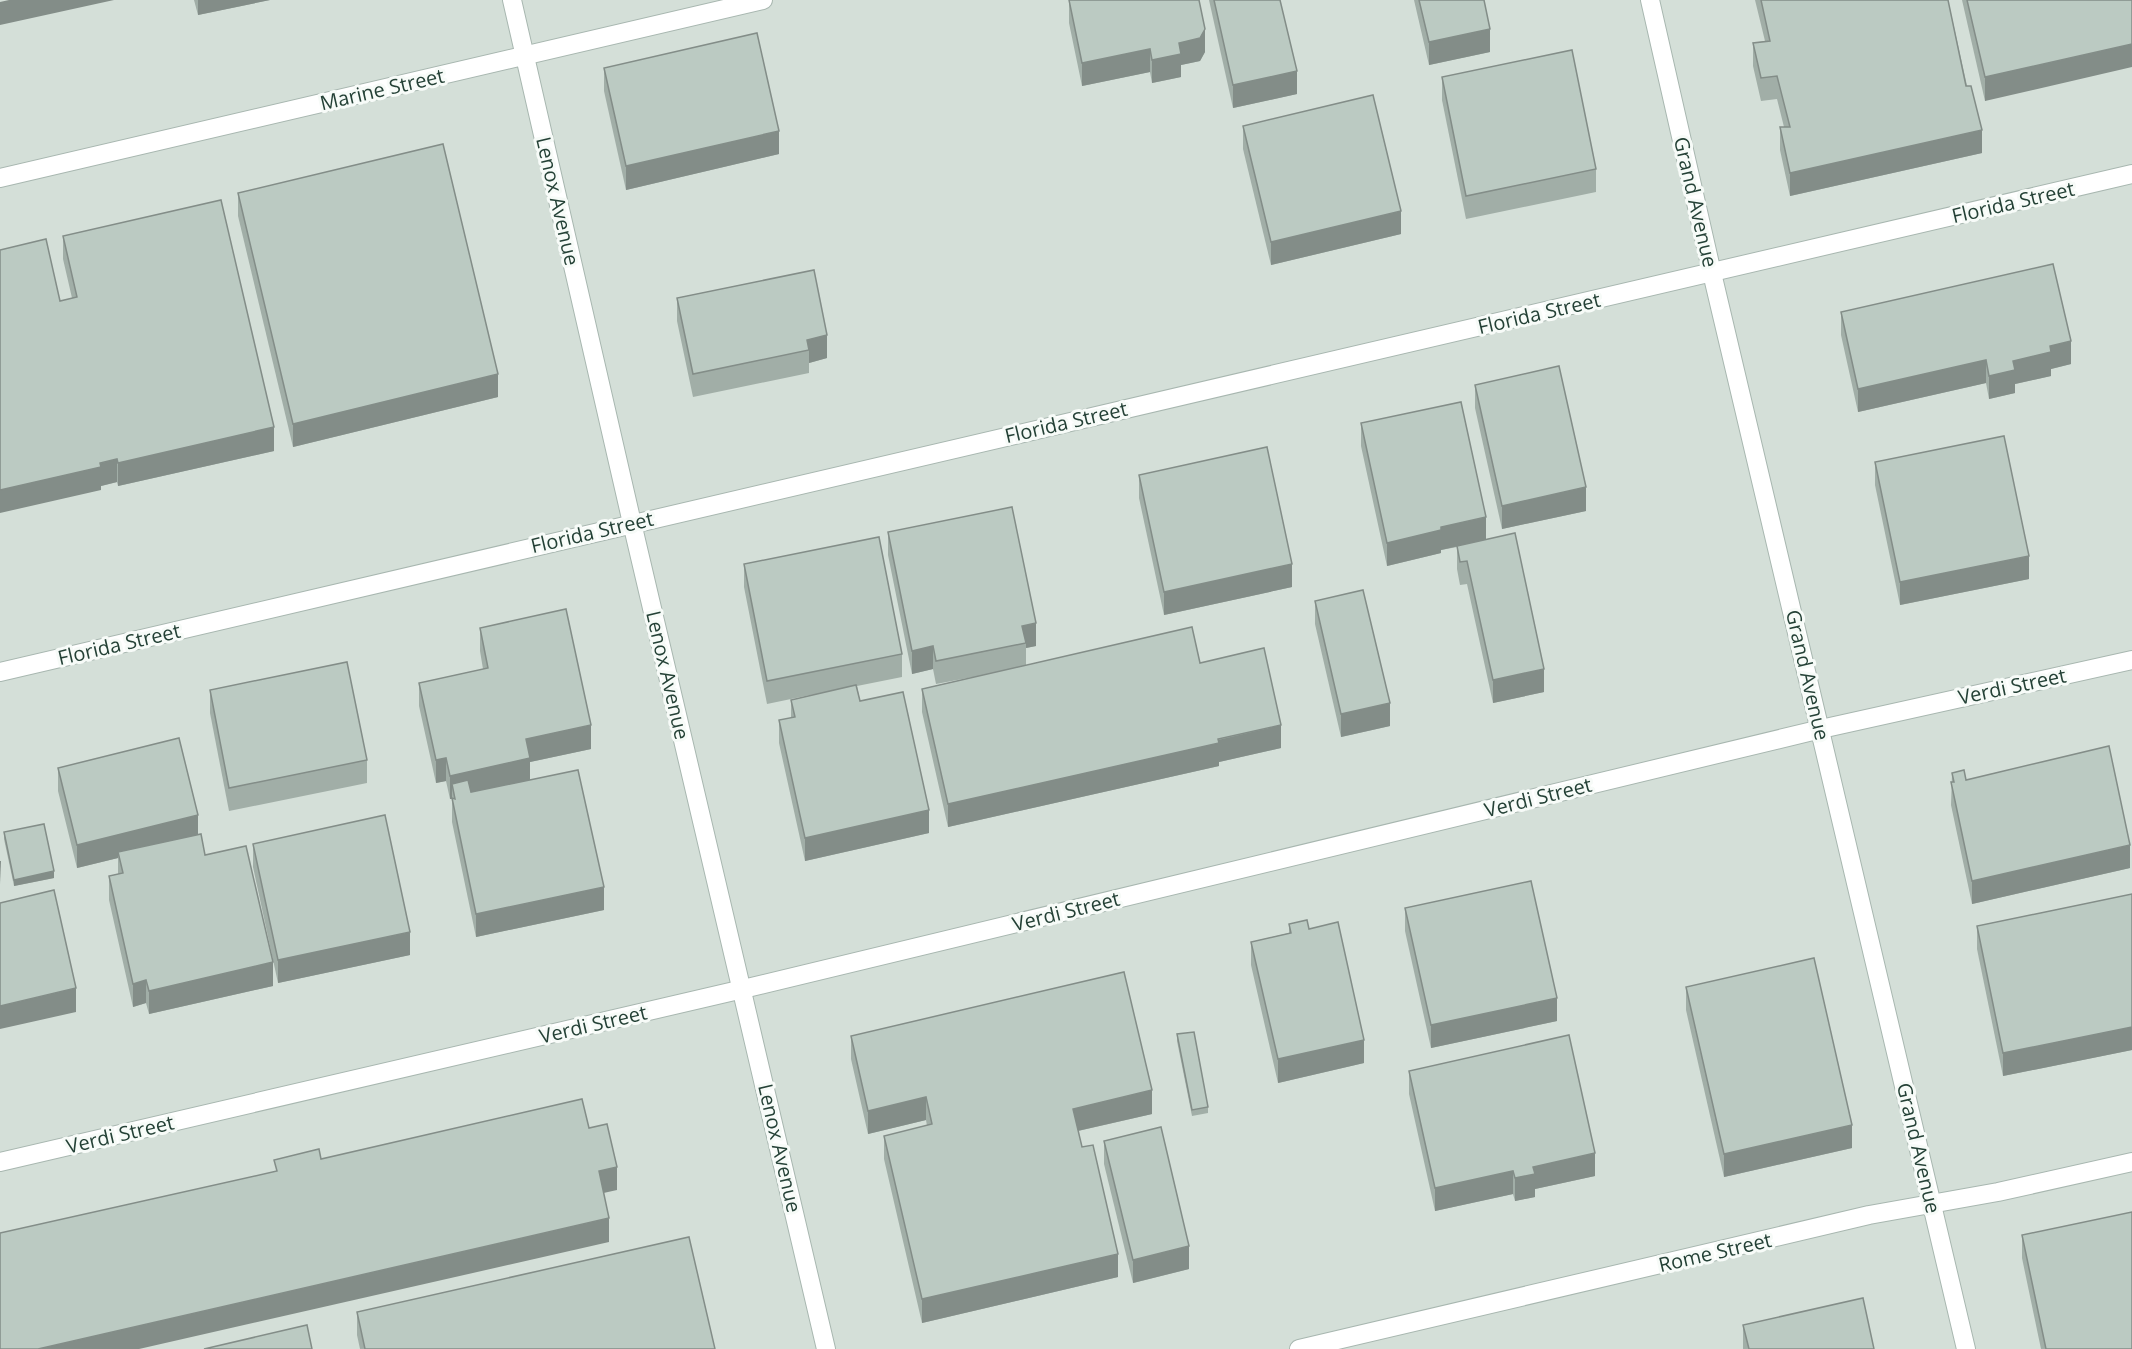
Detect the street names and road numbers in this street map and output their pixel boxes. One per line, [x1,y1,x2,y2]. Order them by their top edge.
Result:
street label: Marine Street [317,62,447,116]
street label: Lenox Avenue [530,134,586,268]
street label: Grand Avenue [1668,134,1724,270]
street label: Florida Street [1949,175,2077,229]
street label: Florida Street [1475,286,1603,340]
street label: Florida Street [1002,395,1130,449]
street label: Florida Street [528,505,656,559]
street label: Grand Avenue [1780,607,1836,743]
street label: Lenox Avenue [640,608,696,742]
street label: Florida Street [55,617,183,671]
street label: Verdi Street [1956,661,2068,711]
street label: Verdi Street [1482,771,1594,823]
street label: Verdi Street [1010,885,1122,937]
street label: Verdi Street [537,999,649,1049]
street label: Grand Avenue [1891,1080,1947,1216]
street label: Lenox Avenue [752,1081,808,1215]
street label: Verdi Street [64,1109,176,1159]
street label: Rome Street [1656,1226,1774,1278]

